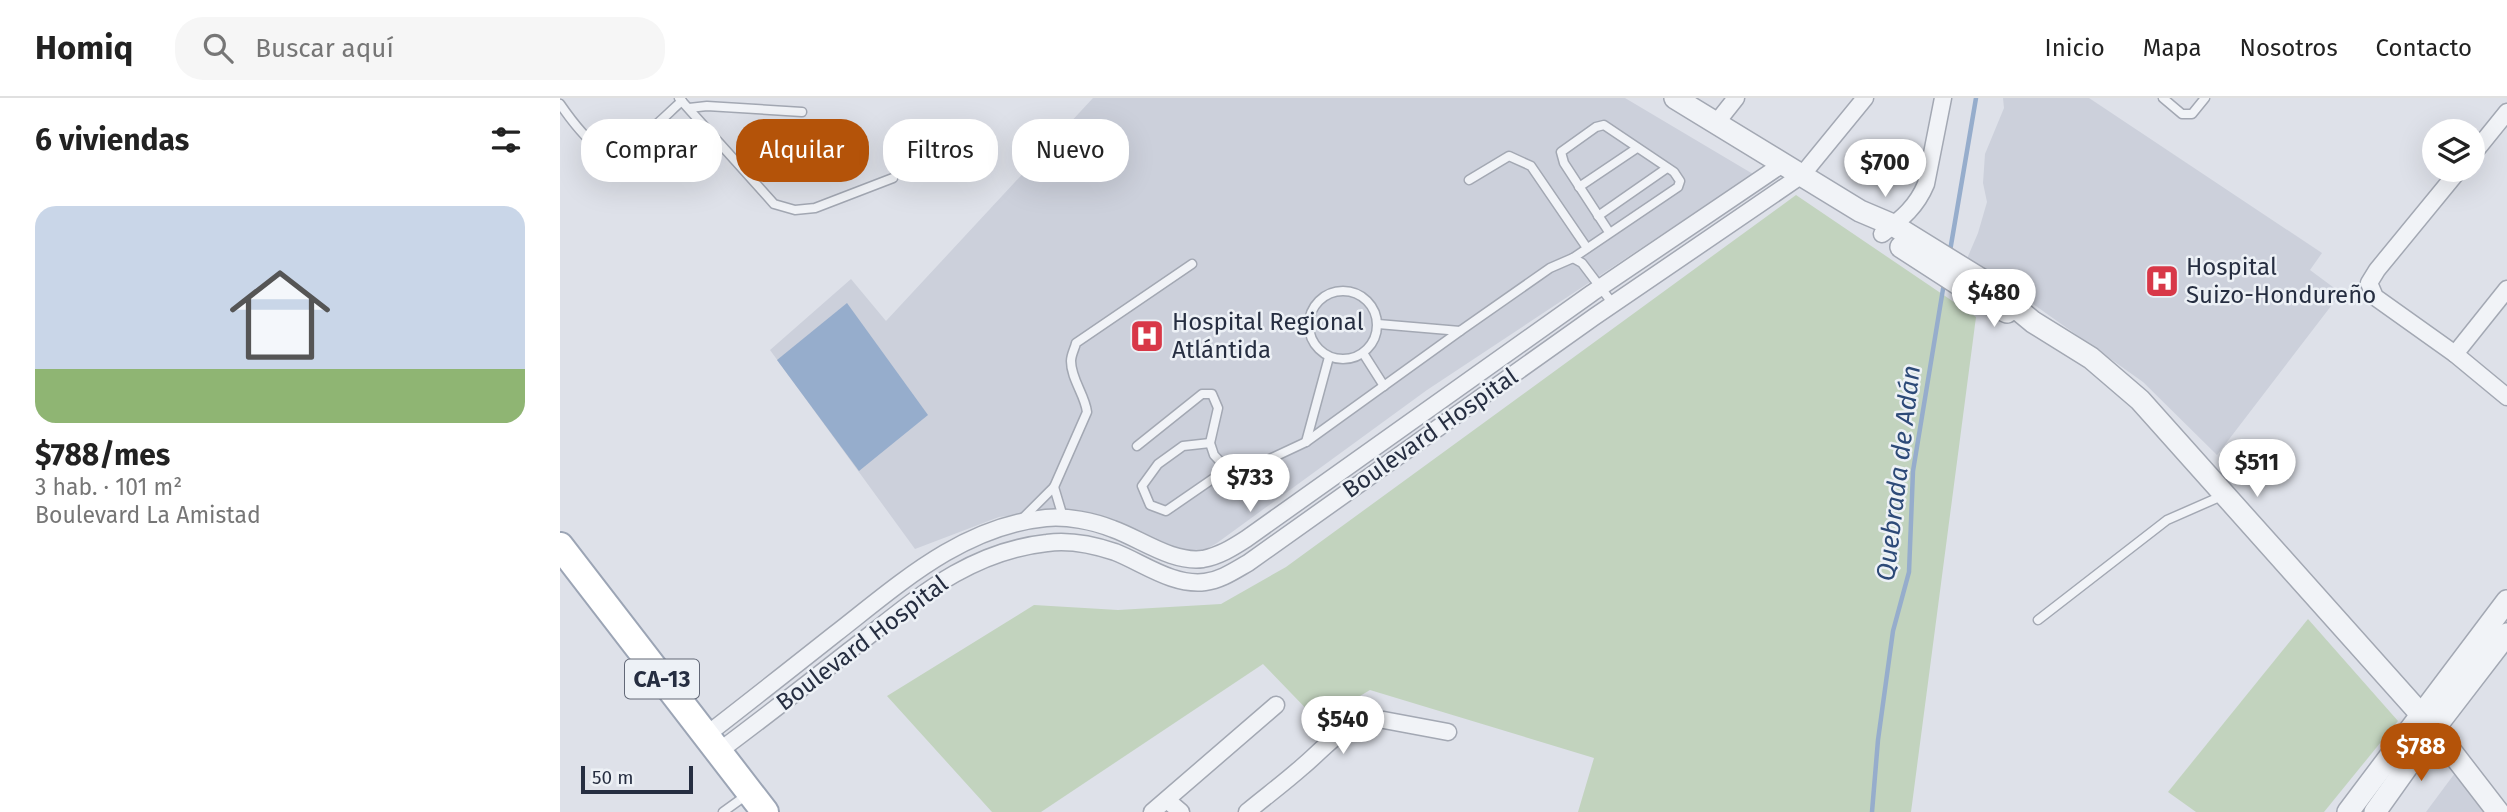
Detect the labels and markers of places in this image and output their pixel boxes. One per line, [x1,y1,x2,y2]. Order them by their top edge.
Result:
pin: $700 [1844,140,1926,199]
place label: Hospital Suizo-Hondureño [2186,253,2376,309]
hospital icon: Hospital Suizo-Hondureño [2143,262,2181,300]
pin: $480 [1953,270,2035,329]
place label: Hospital Regional Atlántida [1172,308,1364,364]
hospital icon: Hospital Regional Atlántida [1128,317,1166,355]
pin: $511 [2216,440,2298,499]
pin: $733 [1209,454,1291,514]
pin: $540 [1302,696,1384,756]
pin: $788 [2380,724,2462,783]

